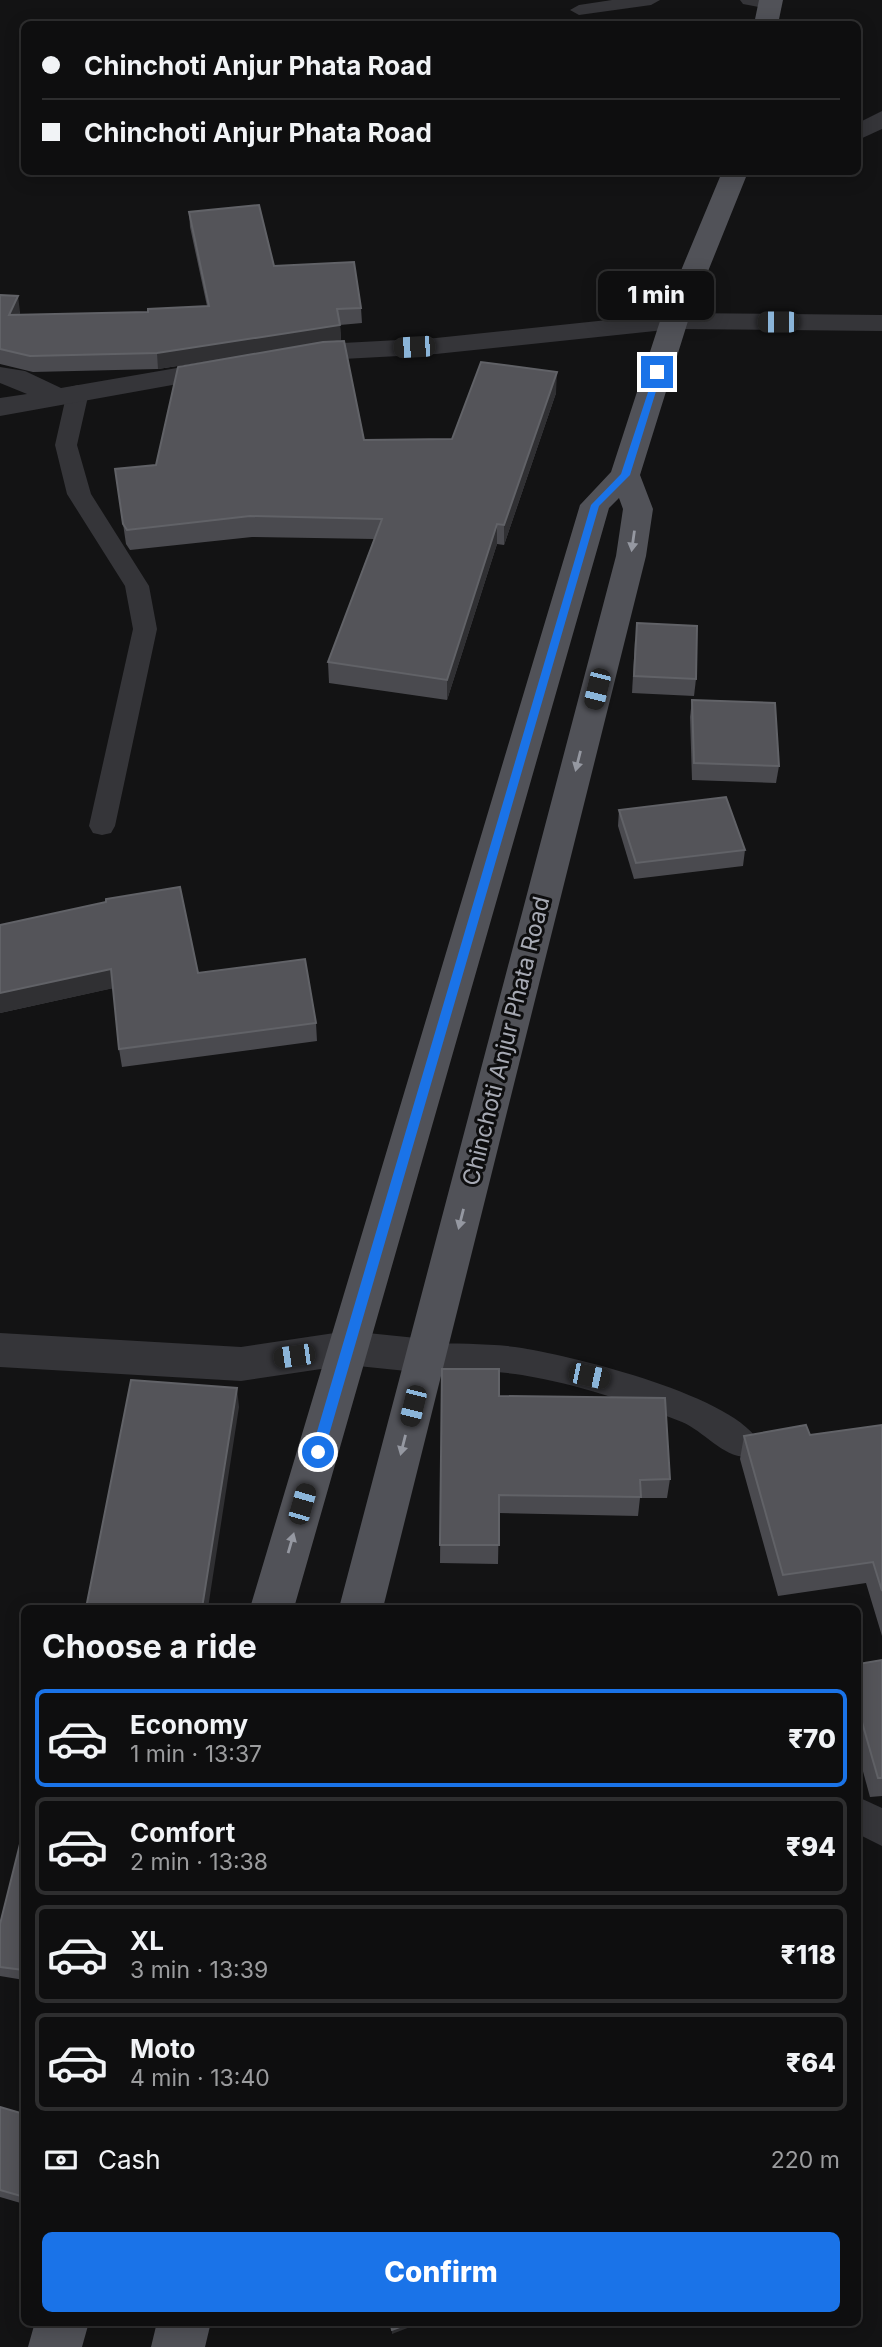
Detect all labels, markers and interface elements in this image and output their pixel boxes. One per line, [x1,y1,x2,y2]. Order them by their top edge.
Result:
text: Chinchoti Anjur Phata Road [84,50,432,81]
text: Chinchoti Anjur Phata Road [84,117,432,148]
callout: 1 min [599,270,715,320]
text: 1 min [627,281,685,309]
car [758,312,800,333]
car [393,335,436,359]
route end [641,356,673,388]
one-way arrow [628,530,639,552]
car [582,666,613,712]
one-way arrow [572,750,583,772]
street label: Chinchoti Anjur Phata Road [456,893,556,1189]
one-way arrow [455,1208,466,1230]
car [272,1343,317,1369]
car [567,1361,612,1391]
car [398,1383,429,1429]
one-way arrow [397,1435,408,1457]
route start [302,1436,334,1468]
car [287,1481,318,1527]
one-way arrow [287,1532,297,1553]
text: Choose a ride [42,1627,257,1666]
icon: car [46,1707,109,1770]
text: Economy [130,1709,248,1740]
text: ₹70 [788,1723,836,1754]
text: 1 min · 13:37 [130,1740,262,1768]
icon: car [46,1815,109,1878]
text: Comfort [130,1817,235,1848]
text: ₹94 [786,1831,836,1862]
text: 2 min · 13:38 [130,1848,268,1876]
icon: car [46,1923,109,1986]
text: XL [130,1925,164,1956]
text: ₹118 [781,1939,836,1970]
text: 3 min · 13:39 [130,1956,268,1984]
icon: car [46,2031,109,2094]
text: Moto [130,2033,195,2064]
text: ₹64 [786,2047,836,2078]
text: 4 min · 13:40 [130,2064,270,2092]
icon: cash [42,2141,80,2179]
text: Cash [98,2144,161,2175]
text: 220 m [771,2146,840,2174]
button: Confirm [42,2232,840,2312]

